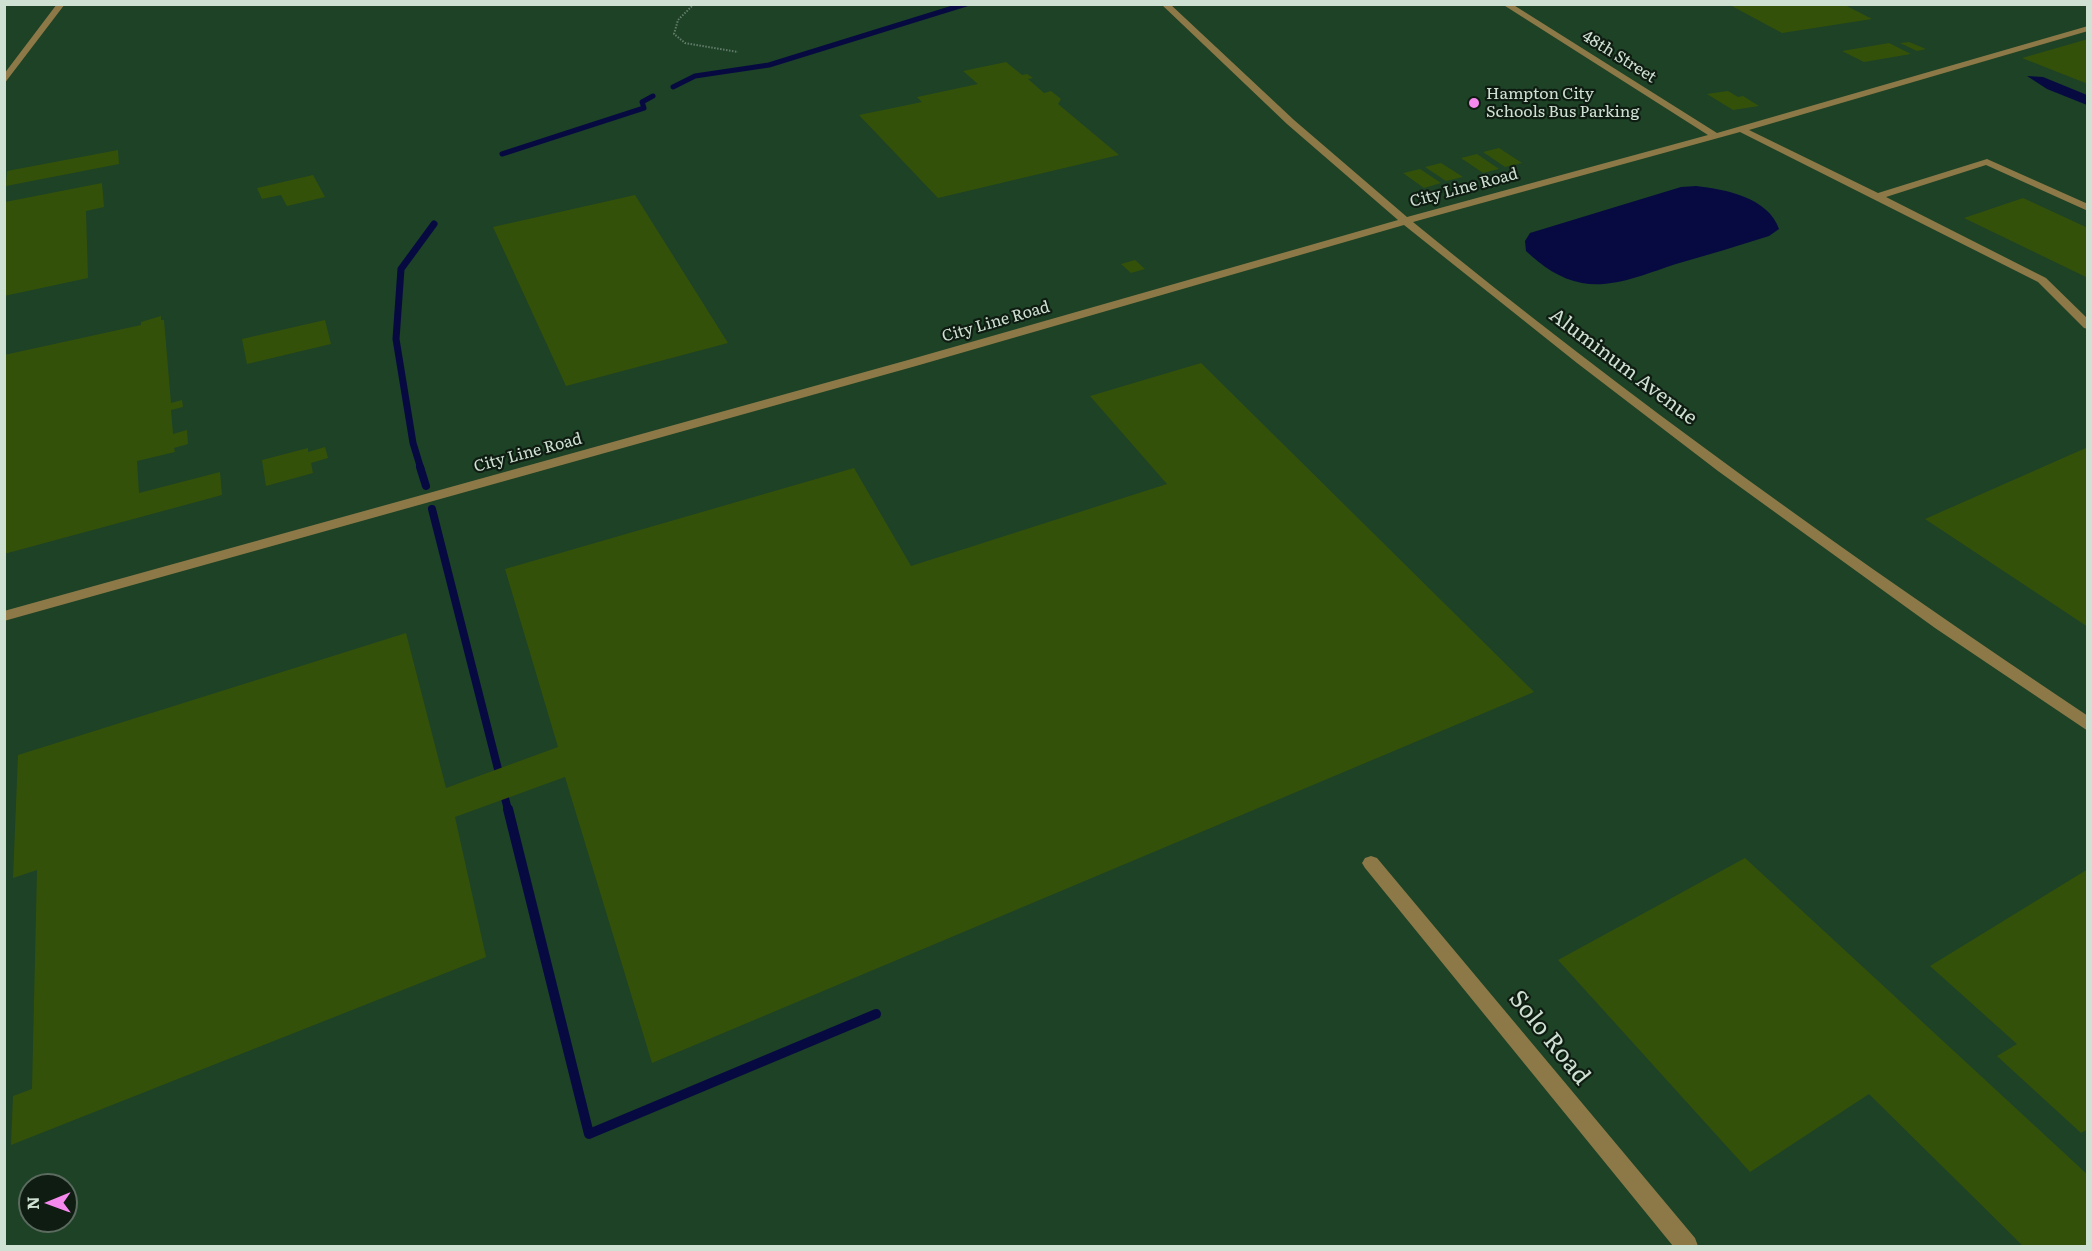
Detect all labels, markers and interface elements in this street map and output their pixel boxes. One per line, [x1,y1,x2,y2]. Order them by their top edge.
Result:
street label: 48th Street [1578,27,1660,87]
place label: Hampton City Schools Bus Parking [1486,84,1639,122]
marker: Hampton City Schools Bus Parking [1467,96,1481,110]
street label: City Line Road [1408,164,1520,212]
street label: City Line Road [940,297,1052,347]
street label: Aluminum Avenue [1544,304,1702,430]
street label: City Line Road [472,429,584,477]
street label: Solo Road [1502,985,1596,1091]
north arrow [18,1173,78,1233]
text: N [20,1196,44,1210]

